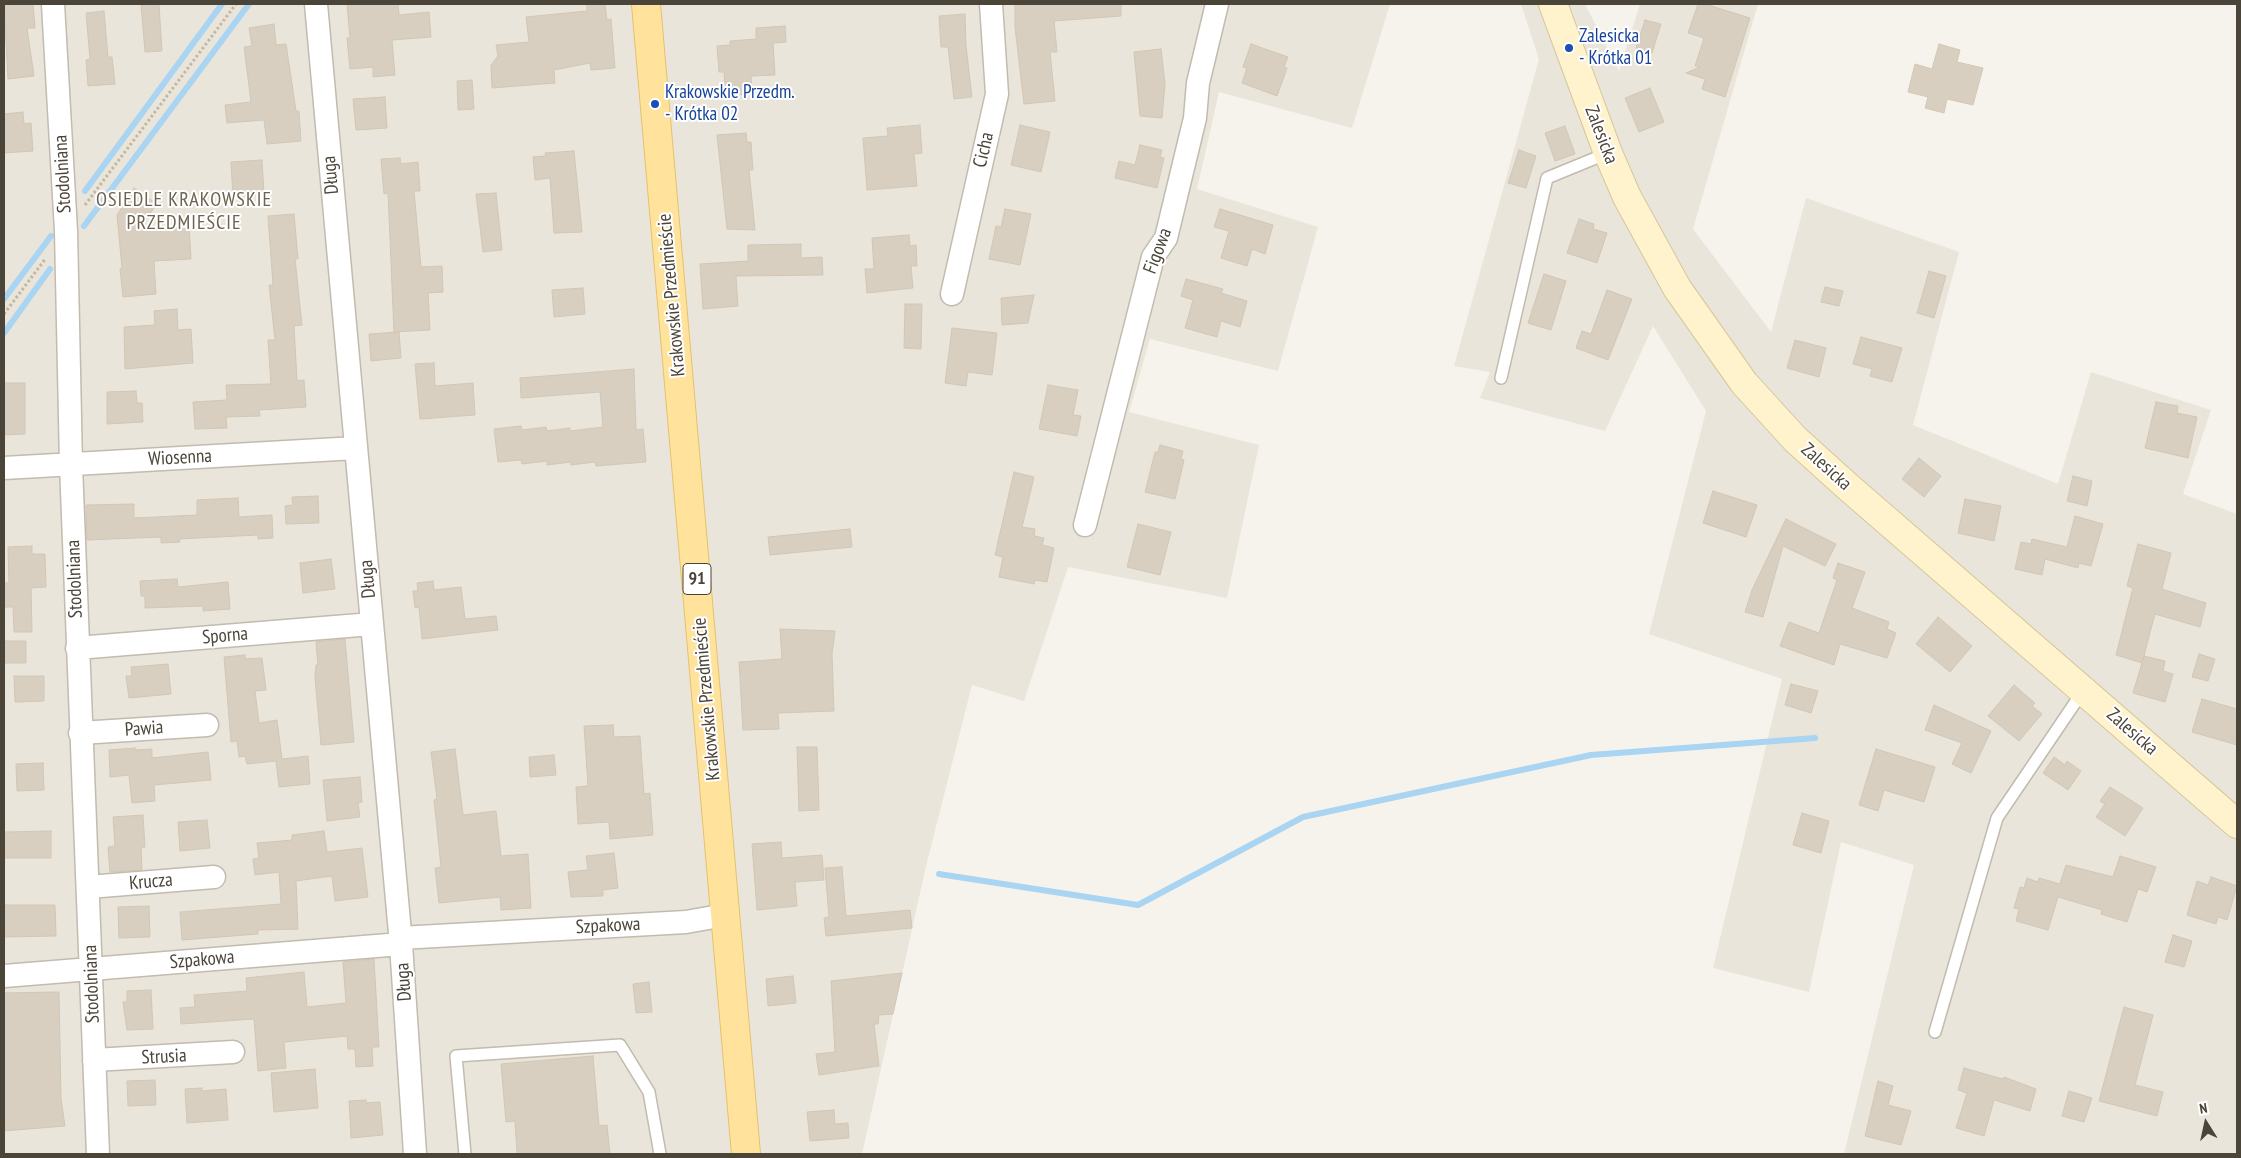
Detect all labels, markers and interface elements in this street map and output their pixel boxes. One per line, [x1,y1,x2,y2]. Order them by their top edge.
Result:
place label: Zalesicka - Krótka 01 [1579,26,1652,70]
marker: Zalesicka - Krótka 01 [1563,42,1575,54]
place label: Krakowskie Przedm. - Krótka 02 [665,82,795,126]
marker: Krakowskie Przedm. - Krótka 02 [649,98,661,110]
street label: Zalesicka [1580,103,1622,167]
street label: Cicha [969,130,999,170]
street label: Stodolniana [50,134,76,214]
street label: Długa [318,155,344,195]
district label: OSIEDLE KRAKOWSKIE PRZEDMIEŚCIE [94,188,274,235]
street label: Krakowskie Przedmieście [654,213,690,377]
street label: Figowa [1139,225,1177,277]
street label: Zalesicka [1796,438,1856,496]
street label: Wiosenna [148,445,212,471]
street label: Stodolniana [62,539,88,619]
street label: Długa [355,559,381,599]
road number: 91 [683,564,711,594]
street label: Krakowskie Przedmieście [689,617,725,781]
street label: Sporna [201,623,249,649]
street label: Zalesicka [2102,704,2162,760]
street label: Pawia [124,716,164,742]
street label: Krucza [128,869,174,895]
street label: Szpakowa [575,913,641,939]
street label: Stodolniana [79,944,105,1024]
street label: Szpakowa [169,946,235,974]
street label: Długa [391,962,417,1002]
street label: Strusia [141,1044,187,1070]
north arrow [2181,1098,2231,1148]
text: N [2198,1099,2209,1118]

